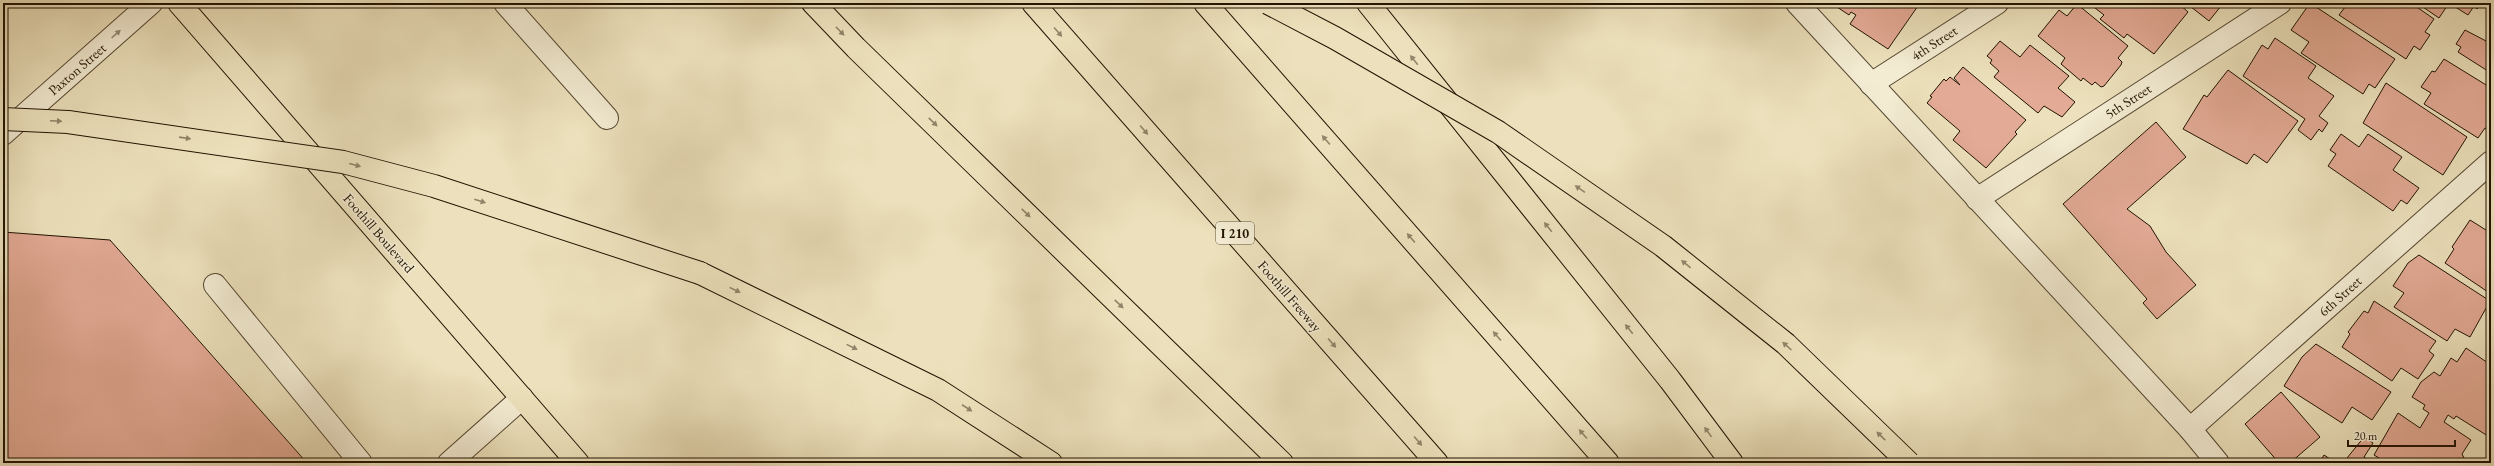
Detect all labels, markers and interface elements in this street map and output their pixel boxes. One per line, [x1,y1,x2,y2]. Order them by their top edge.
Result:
street label: 4th Street [1907,21,1961,65]
one-way arrow [835,26,845,36]
one-way arrow [1054,27,1063,38]
one-way arrow [111,29,121,39]
street label: Paxton Street [44,39,110,99]
one-way arrow [1410,55,1419,66]
street label: 5th Street [2101,79,2155,123]
one-way arrow [50,118,62,125]
one-way arrow [928,118,938,127]
one-way arrow [1140,125,1149,135]
one-way arrow [179,135,191,141]
one-way arrow [1321,135,1330,146]
one-way arrow [349,162,361,168]
one-way arrow [1575,185,1585,193]
street label: Foothill Boulevard [339,189,419,277]
one-way arrow [474,198,486,204]
one-way arrow [1021,208,1031,218]
road number: I 210 [1216,222,1254,244]
one-way arrow [1544,222,1552,233]
one-way arrow [1407,233,1416,243]
street label: Foothill Freeway [1254,257,1326,336]
one-way arrow [1681,260,1692,268]
street label: 6th Street [2315,272,2366,320]
one-way arrow [730,287,741,293]
one-way arrow [1114,299,1124,309]
one-way arrow [1625,323,1634,334]
one-way arrow [1492,331,1501,341]
one-way arrow [1327,338,1336,348]
one-way arrow [1782,341,1792,350]
one-way arrow [846,344,858,350]
one-way arrow [962,404,972,412]
scale bar [2348,422,2455,448]
one-way arrow [1704,426,1713,437]
one-way arrow [1578,428,1587,439]
text: 20 m [2354,428,2378,444]
one-way arrow [1876,431,1886,441]
one-way arrow [1413,435,1422,446]

